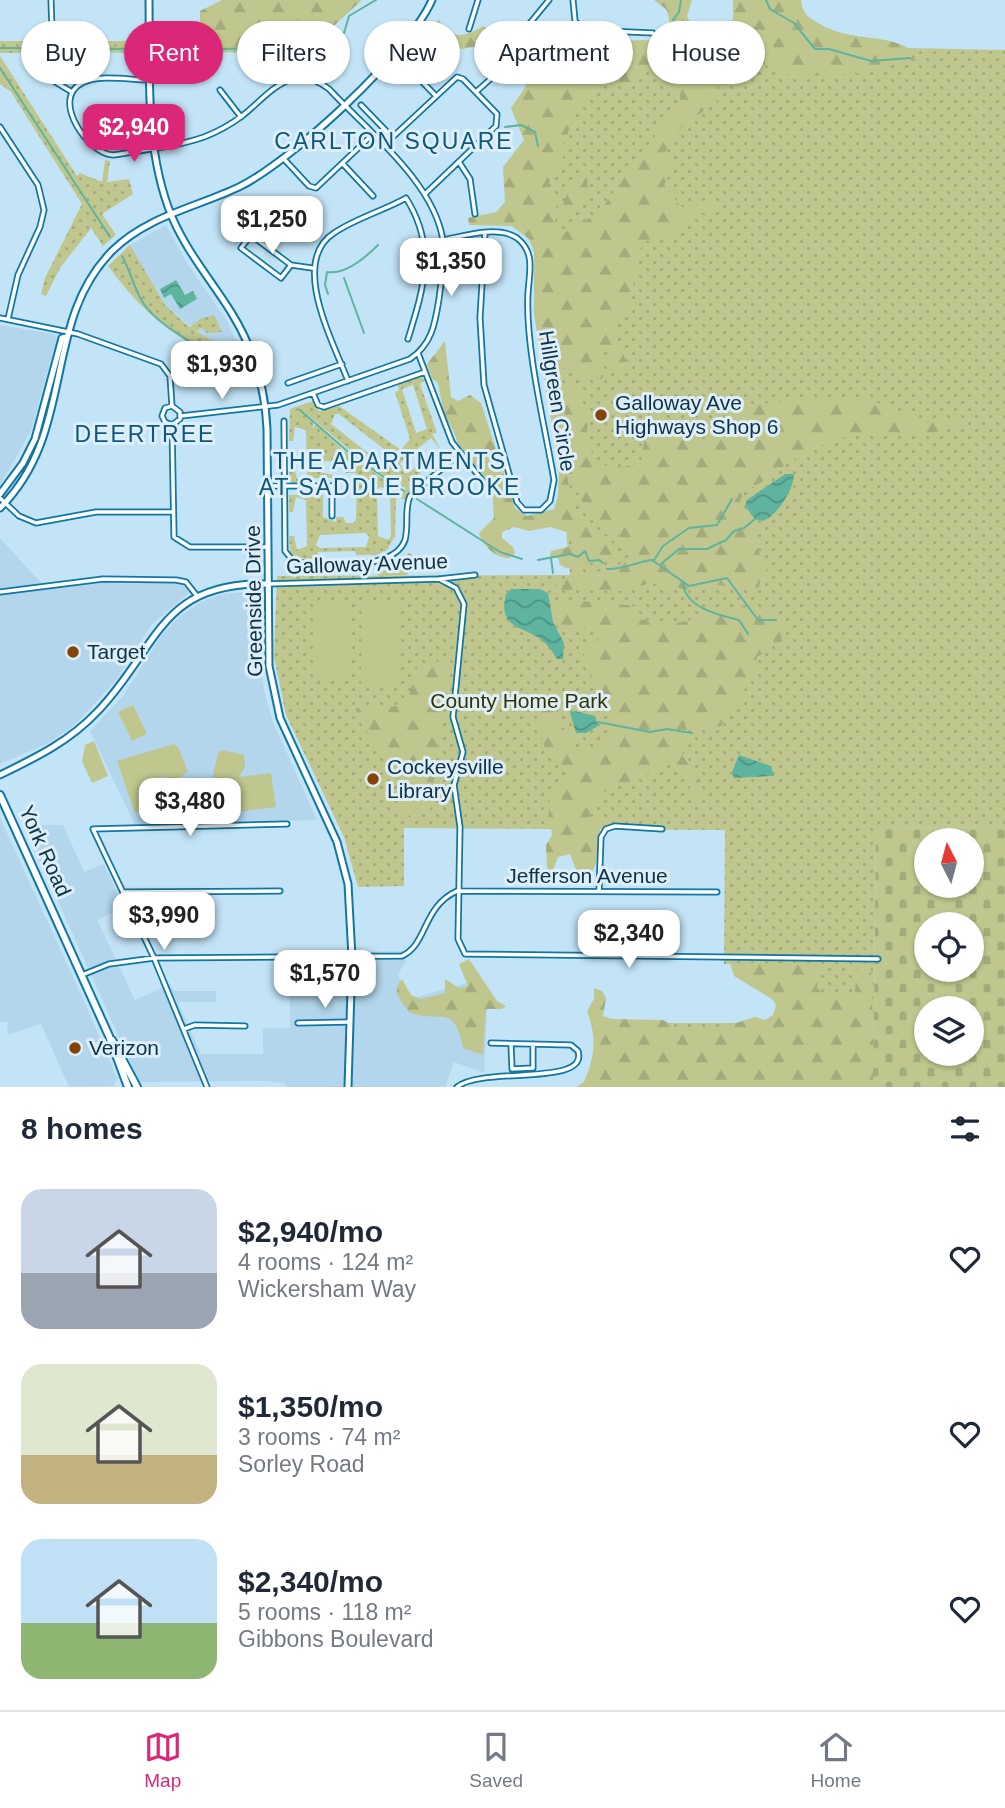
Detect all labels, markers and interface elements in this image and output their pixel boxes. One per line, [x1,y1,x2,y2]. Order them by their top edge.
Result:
chip: Buy [21,21,110,84]
chip: Rent [124,21,223,84]
chip: Filters [237,21,350,84]
chip: New [364,21,460,84]
chip: Apartment [474,21,633,84]
chip: House [647,21,765,84]
pin: $2,940 [77,104,191,164]
text: $2,940 [99,114,169,140]
district label: CARLTON SQUARE [274,128,514,154]
pin: $1,250 [215,196,329,256]
text: $1,250 [237,206,307,232]
pin: $1,350 [394,238,508,298]
text: $1,350 [416,248,486,274]
street label: Hillgreen Circle [535,329,580,473]
pin: $1,930 [165,342,279,401]
text: $1,930 [187,351,257,377]
place label: Galloway Ave Highways Shop 6 [615,391,778,438]
marker: Galloway Ave Highways Shop 6 [593,407,609,423]
district label: DEERTREE [75,421,215,447]
district label: THE APARTMENTS AT SADDLE BROOKE [259,448,521,500]
street label: Greenside Drive [241,525,266,677]
street label: Galloway Avenue [286,549,448,578]
place label: Target [87,640,146,663]
marker: Target [65,644,81,660]
park label: County Home Park [430,689,608,712]
place label: Cockeysville Library [387,755,504,802]
marker: Cockeysville Library [365,771,381,787]
pin: $3,480 [133,778,247,838]
text: $3,480 [155,788,225,814]
street label: York Road [15,802,76,900]
north arrow [914,828,984,898]
map controls [914,828,984,1066]
street label: Jefferson Avenue [506,864,668,887]
pin: $3,990 [107,892,221,952]
text: $3,990 [129,902,199,928]
pin: $2,340 [572,911,686,970]
button: locate [914,912,984,982]
text: $2,340 [594,920,664,946]
pin: $1,570 [268,950,382,1010]
text: $1,570 [290,960,360,986]
button: layers [914,996,984,1066]
place label: Verizon [89,1036,159,1059]
marker: Verizon [67,1040,83,1056]
icon: filters [946,1110,984,1148]
text: 8 homes [21,1112,143,1145]
text: $2,940/mo [238,1215,383,1248]
icon: home [77,1217,161,1301]
icon: heart [946,1240,984,1278]
text: 4 rooms · 124 m² [238,1249,413,1275]
text: Wickersham Way [238,1276,416,1302]
text: $1,350/mo [238,1390,383,1423]
icon: home [77,1392,161,1476]
icon: heart [946,1415,984,1453]
text: 3 rooms · 74 m² [238,1424,400,1450]
text: Sorley Road [238,1451,365,1477]
text: $2,340/mo [238,1565,383,1598]
icon: home [77,1567,161,1651]
icon: heart [946,1590,984,1628]
text: 5 rooms · 118 m² [238,1599,411,1625]
text: Gibbons Boulevard [238,1626,434,1652]
tab: Map [144,1728,182,1792]
tab: Saved [469,1728,523,1792]
tab: Home [811,1728,861,1792]

